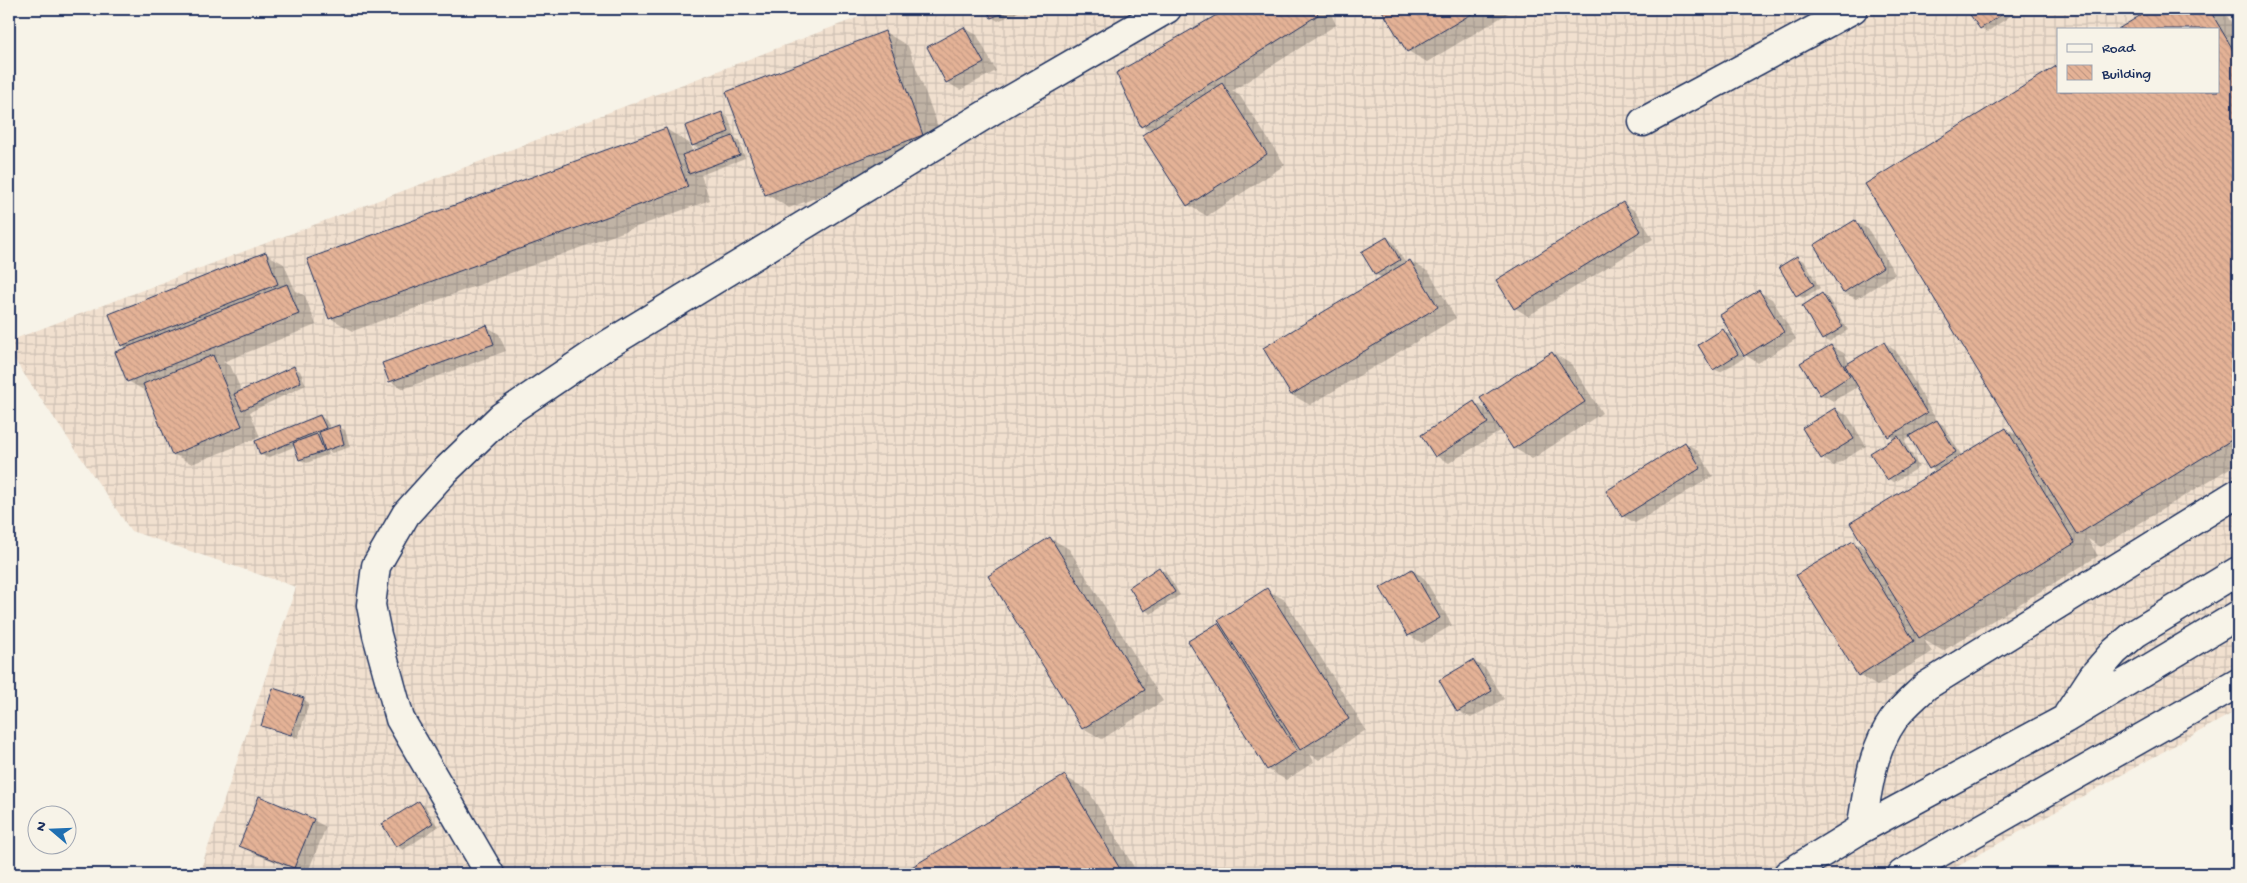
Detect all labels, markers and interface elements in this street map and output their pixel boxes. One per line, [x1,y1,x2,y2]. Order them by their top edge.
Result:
legend [2057,28,2220,92]
text: Road [2102,40,2136,58]
text: Building [2101,66,2151,84]
north arrow [28,806,78,856]
text: N [33,819,52,834]

